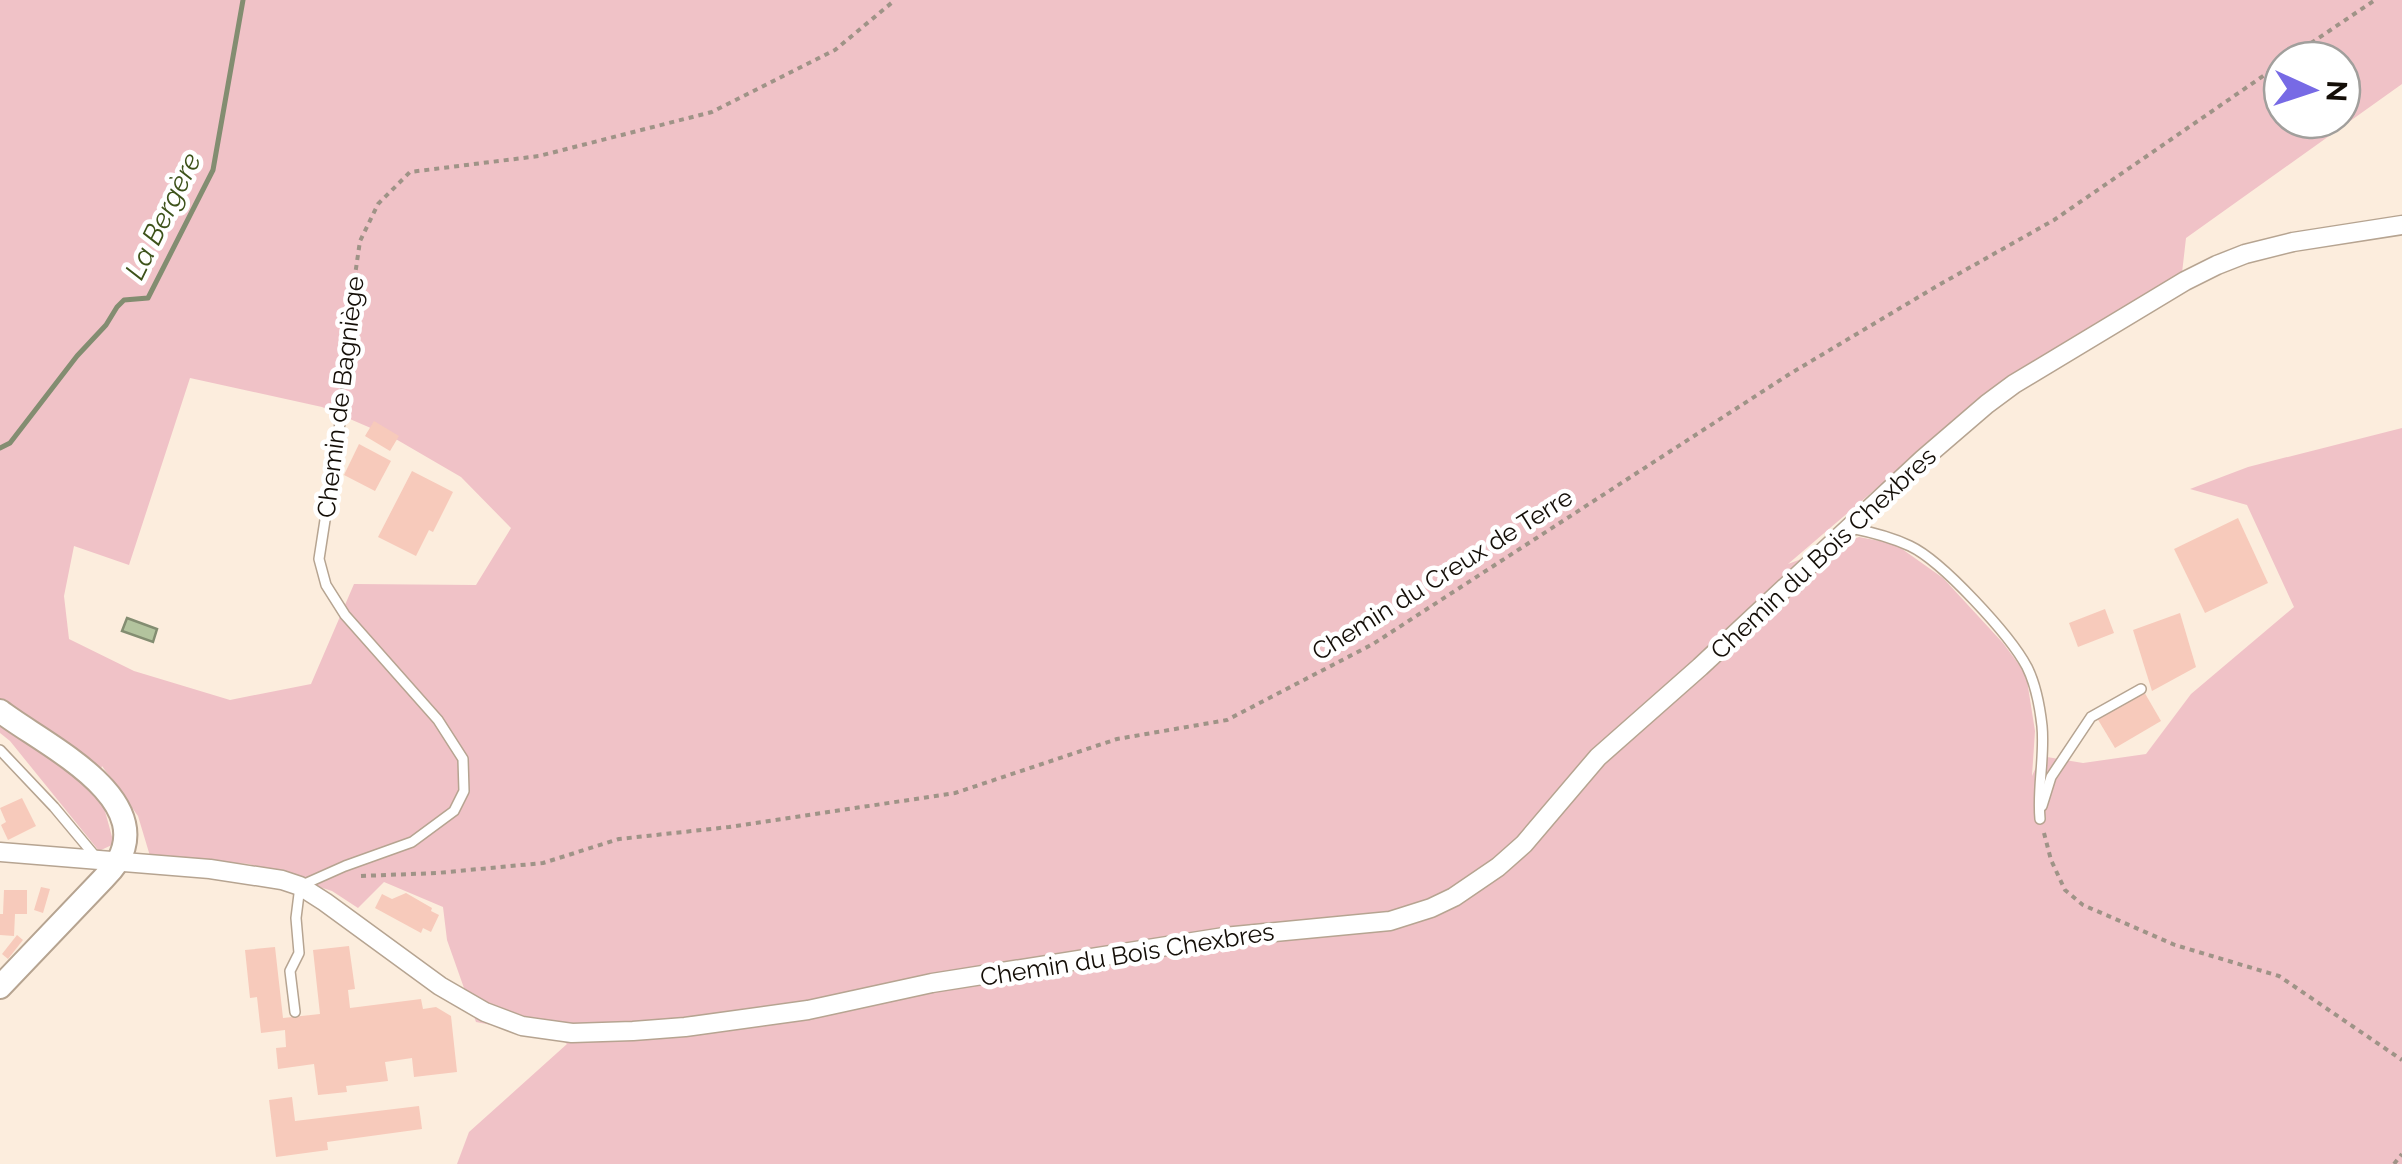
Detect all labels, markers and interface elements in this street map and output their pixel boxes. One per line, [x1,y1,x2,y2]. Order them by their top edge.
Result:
north arrow [2262,40,2362,140]
text: N [2319,80,2354,103]
water label: La Bergère [118,147,208,285]
street label: Chemin de Bagniège [310,275,370,519]
street label: Chemin du Bois Chexbres [1704,441,1942,665]
street label: Chemin du Creux de Terre [1306,481,1578,667]
street label: Chemin du Bois Chexbres [978,916,1276,992]

